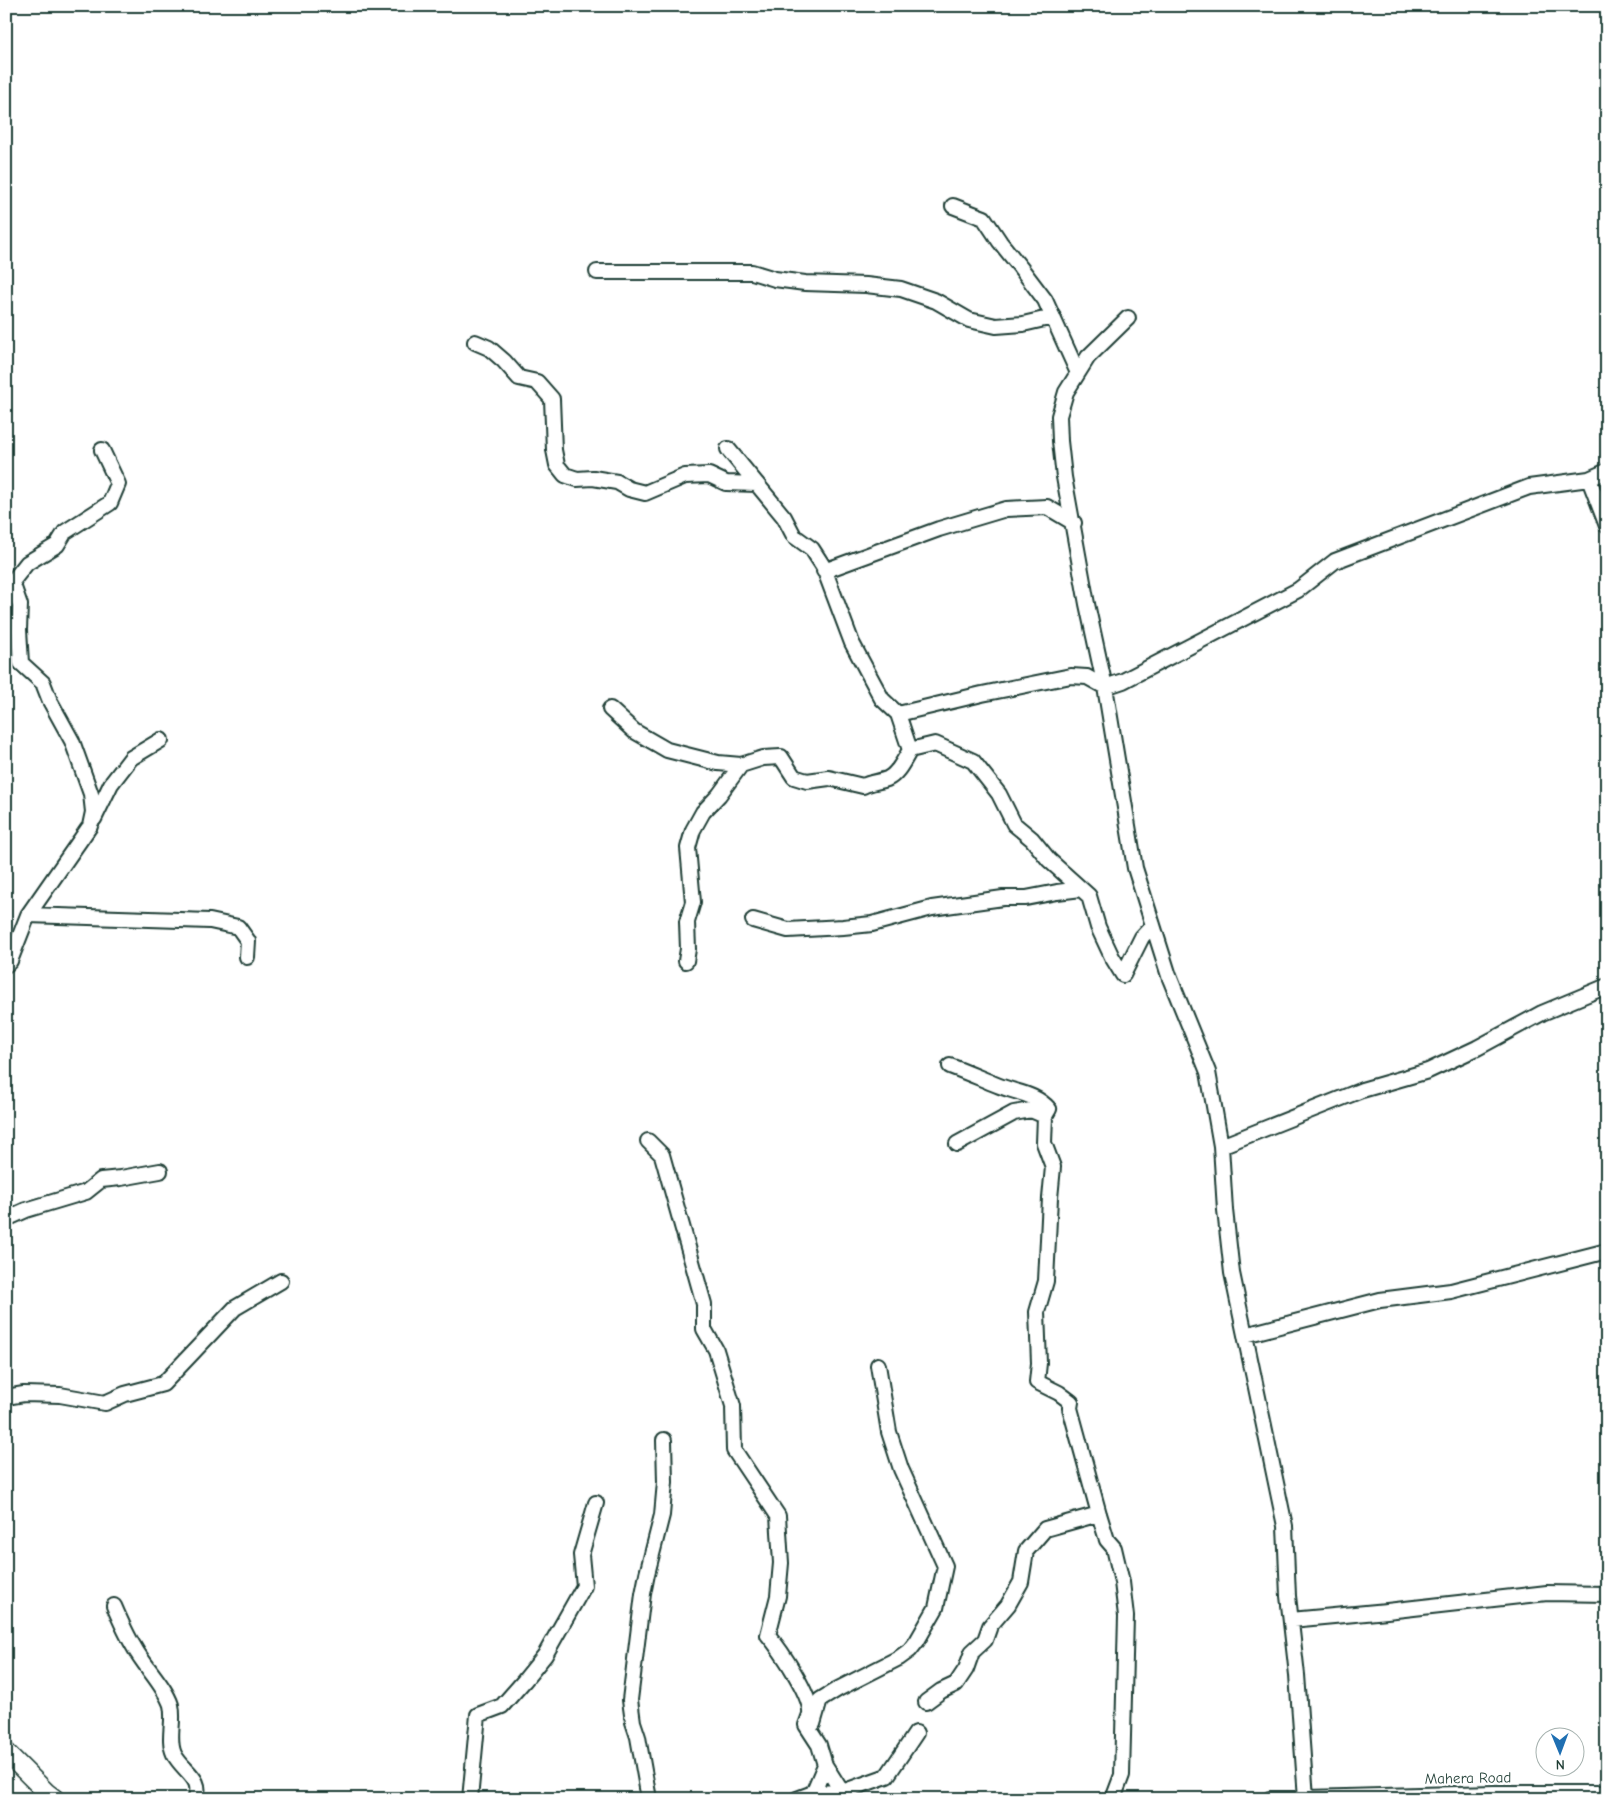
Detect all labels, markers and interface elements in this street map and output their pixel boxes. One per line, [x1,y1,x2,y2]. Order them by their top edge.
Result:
north arrow [1536,1728,1586,1778]
text: N [1556,1756,1565,1773]
street label: Mahera Road [1425,1768,1511,1788]

